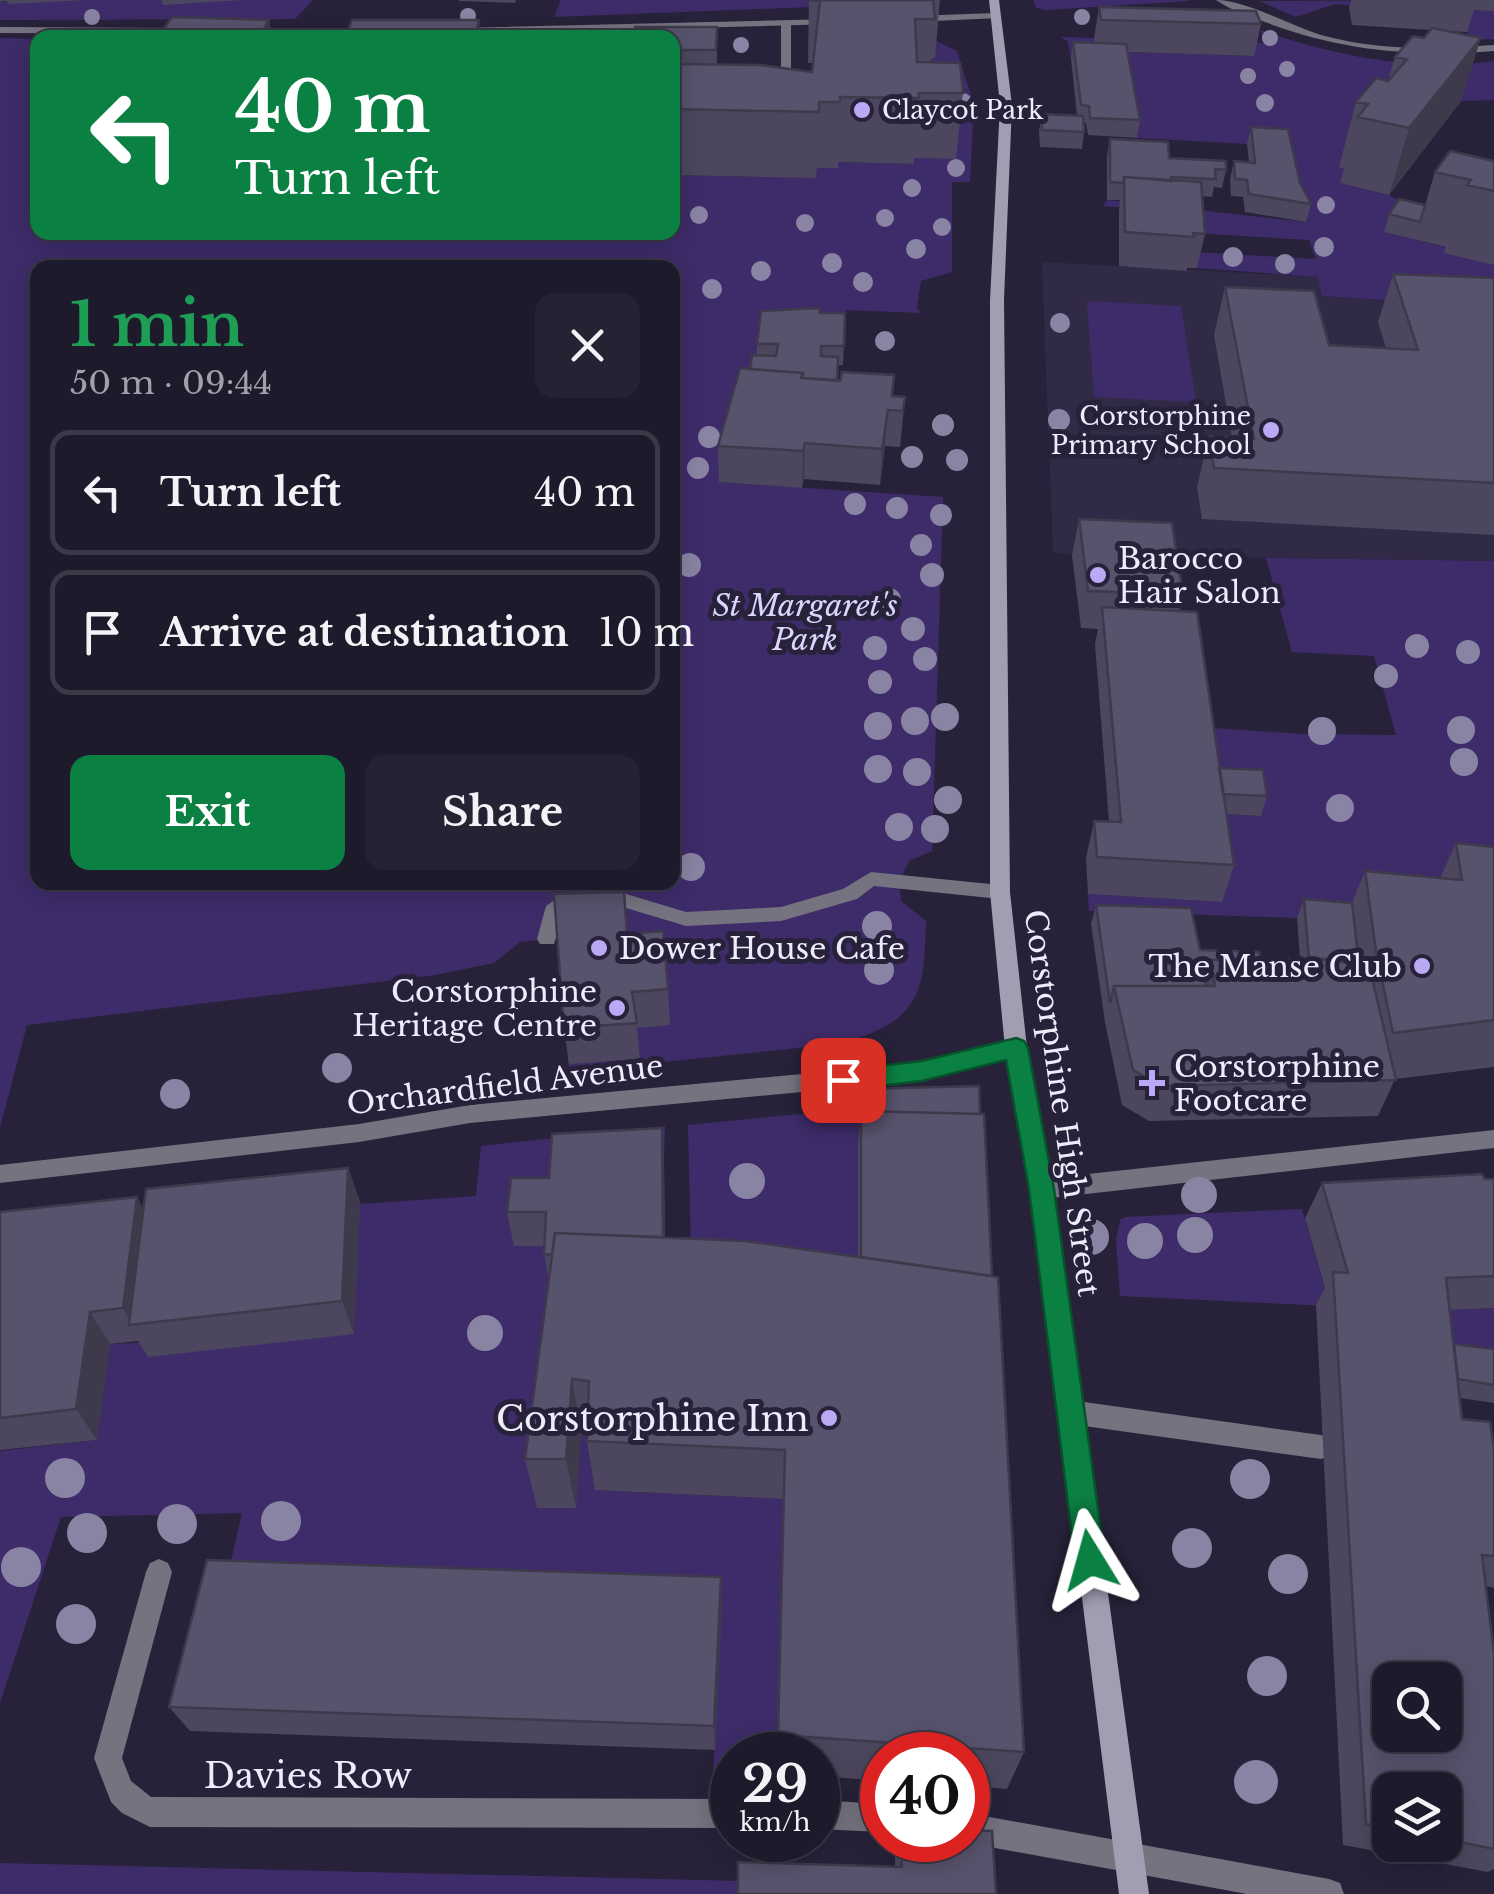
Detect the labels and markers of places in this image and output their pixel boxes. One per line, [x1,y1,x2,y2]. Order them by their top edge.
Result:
place label: Claycot Park [882,95,1044,126]
marker: Claycot Park [851,99,873,121]
place label: Corstorphine Primary School [1051,401,1251,461]
marker: Corstorphine Primary School [1260,419,1282,441]
place label: Barocco Hair Salon [1118,540,1281,611]
marker: Barocco Hair Salon [1087,564,1109,586]
place label: Dower House Cafe [619,930,905,967]
marker: Dower House Cafe [588,937,610,959]
place label: The Manse Club [1149,948,1402,985]
marker: The Manse Club [1411,955,1433,977]
place label: Corstorphine Heritage Centre [352,973,597,1044]
marker: Corstorphine Heritage Centre [606,997,628,1019]
pin [801,1038,886,1123]
place label: Corstorphine Footcare [1174,1048,1380,1119]
marker: Corstorphine Footcare [1139,1070,1165,1096]
place label: Corstorphine Inn [496,1397,809,1440]
marker: Corstorphine Inn [818,1407,840,1429]

